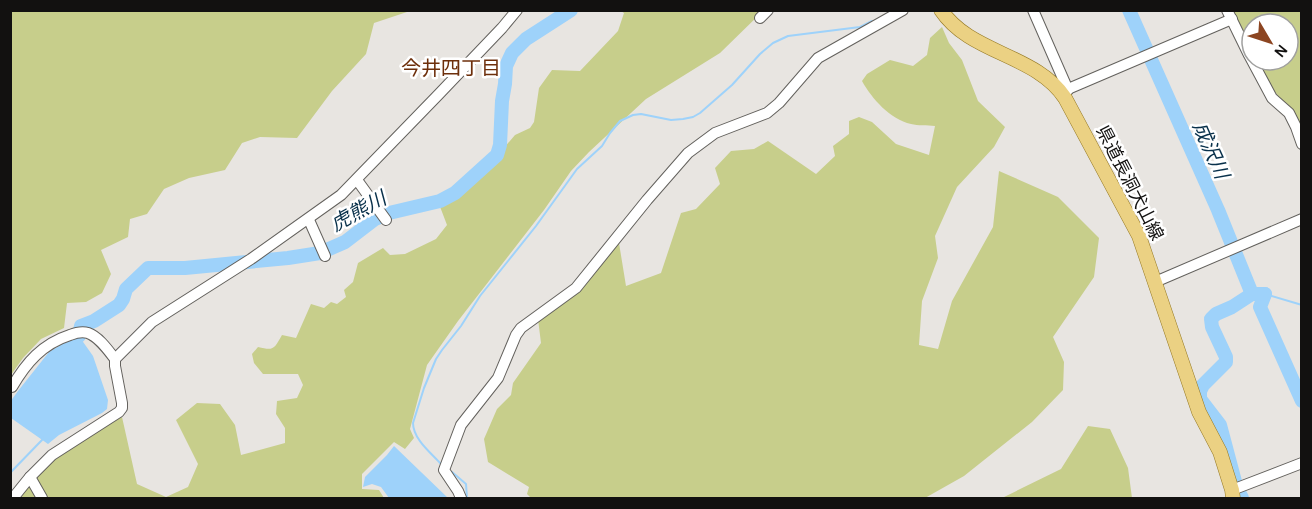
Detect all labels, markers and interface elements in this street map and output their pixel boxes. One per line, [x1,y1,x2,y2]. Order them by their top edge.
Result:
north arrow [1240,12,1300,72]
text: N [1270,41,1292,62]
district label: 今井四丁目 [401,57,501,80]
water label: 成沢川 [1188,118,1234,184]
street label: 県道長洞犬山線 [1092,122,1168,244]
water label: 虎熊川 [326,186,392,236]

